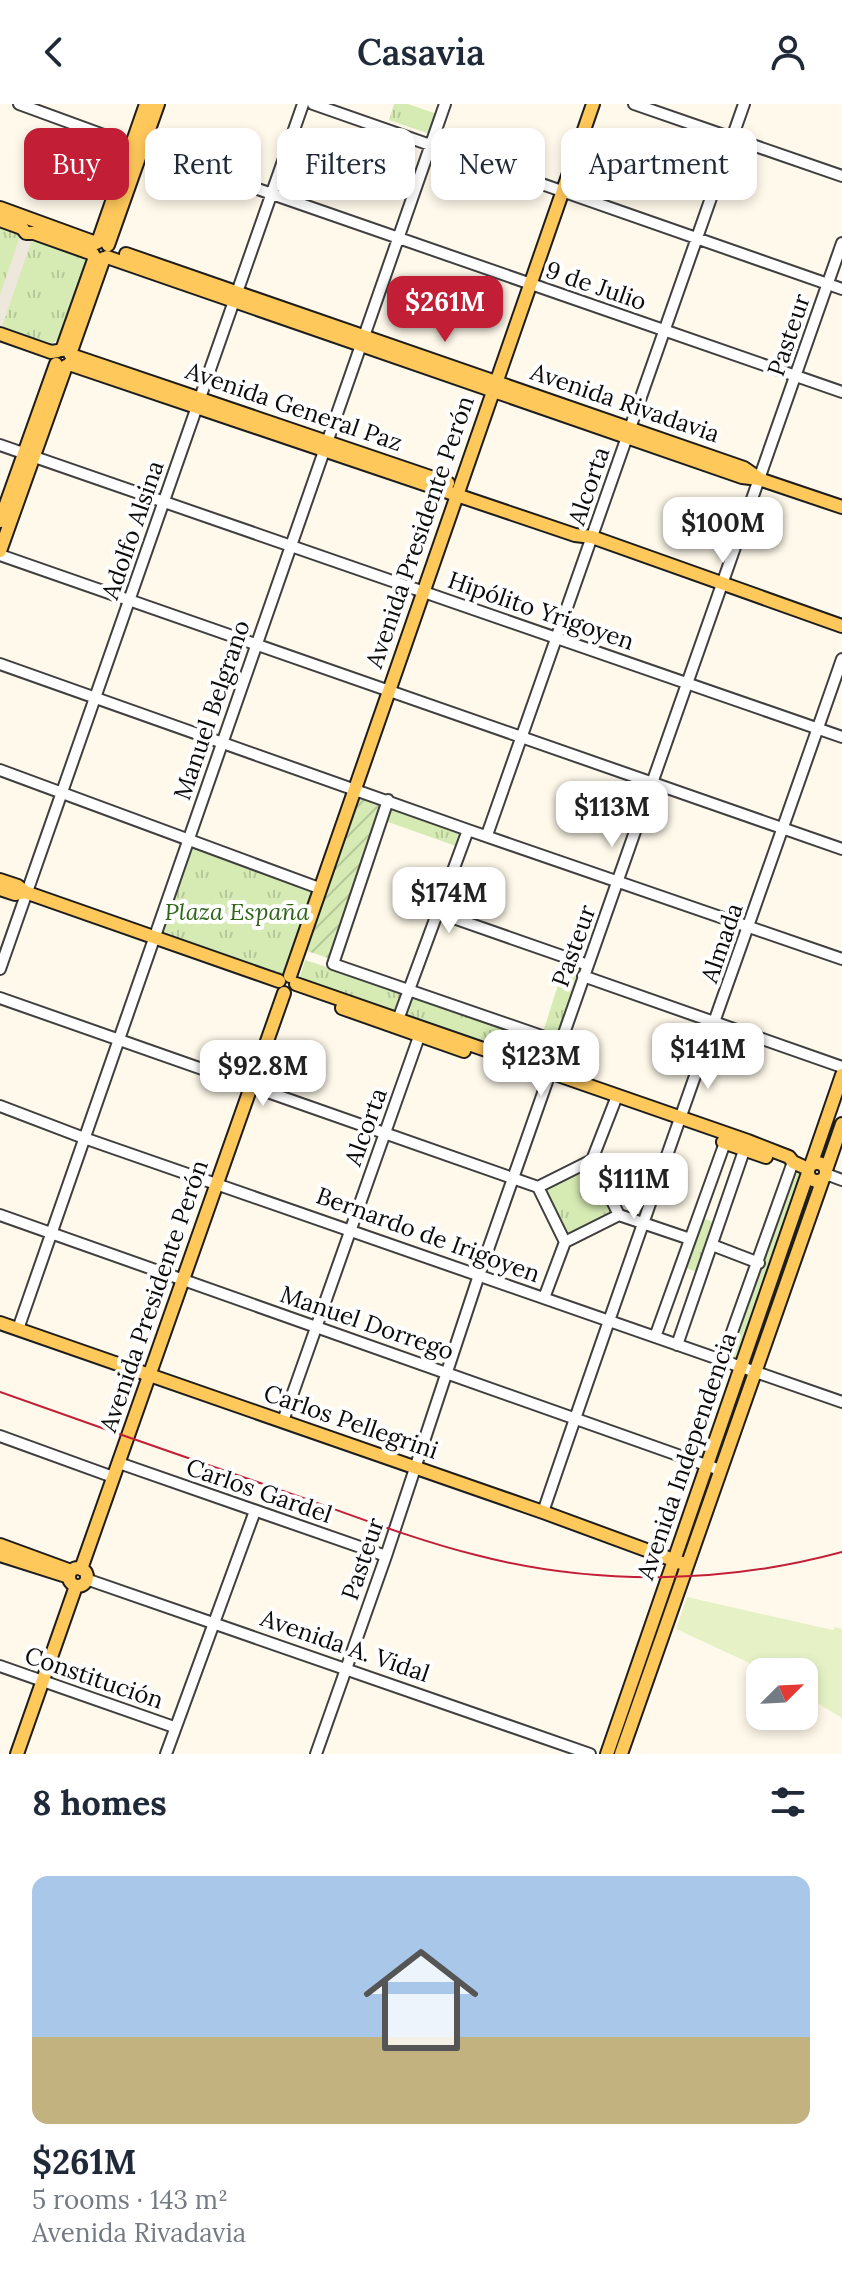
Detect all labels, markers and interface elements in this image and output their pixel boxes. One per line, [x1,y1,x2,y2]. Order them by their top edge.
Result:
text: Casavia [357,29,485,75]
icon: back [32,30,76,74]
icon: person [766,30,810,74]
chip: Buy [24,128,129,200]
chip: Rent [145,128,261,200]
chip: Filters [277,128,415,200]
chip: New [431,128,545,200]
chip: Apartment [561,128,757,200]
street label: 9 de Julio [542,254,651,317]
pin: $261M [389,276,501,344]
text: $261M [405,285,485,318]
street label: Pasteur [760,289,817,380]
street label: Avenida General Paz [181,355,407,458]
street label: Avenida Rivadavia [526,355,724,449]
street label: Avenida Presidente Perón [358,392,481,673]
street label: Alcorta [560,443,616,530]
street label: Adolfo Alsina [94,456,171,604]
pin: $100M [667,497,779,565]
text: $100M [681,506,765,539]
street label: Hipólito Yrigoyen [444,564,638,657]
street label: Manuel Belgrano [166,616,257,804]
pin: $113M [556,781,668,849]
text: $113M [574,790,650,823]
pin: $174M [393,867,505,935]
text: $174M [410,876,488,909]
park label: Plaza España [165,896,310,927]
street label: Almada [693,899,750,988]
street label: Pasteur [544,900,603,991]
pin: $141M [652,1023,764,1091]
pin: $123M [485,1030,597,1098]
text: $141M [670,1032,746,1065]
text: $123M [501,1039,581,1072]
pin: $92.8M [198,1040,328,1108]
text: $92.8M [218,1049,308,1082]
street label: Alcorta [337,1084,394,1171]
pin: $111M [578,1153,690,1221]
street label: Avenida Presidente Perón [92,1156,215,1437]
text: $111M [598,1162,670,1195]
street label: Bernardo de Irigoyen [312,1180,544,1289]
street label: Manuel Dorrego [276,1278,458,1367]
street label: Avenida Independencia [629,1328,743,1584]
street label: Carlos Pellegrini [260,1377,443,1466]
street label: Carlos Gardel [182,1451,336,1530]
street label: Pasteur [334,1513,391,1604]
street label: Avenida A. Vidal [256,1602,434,1689]
street label: Constitución [21,1639,168,1716]
north arrow [746,1658,818,1730]
map controls [746,1658,818,1730]
icon: filters [766,1780,810,1824]
text: 8 homes [32,1781,167,1824]
icon: home [349,1928,493,2072]
text: $261M [32,2140,137,2183]
text: 5 rooms · 143 m² [32,2183,228,2216]
text: Avenida Rivadavia [32,2216,246,2249]

